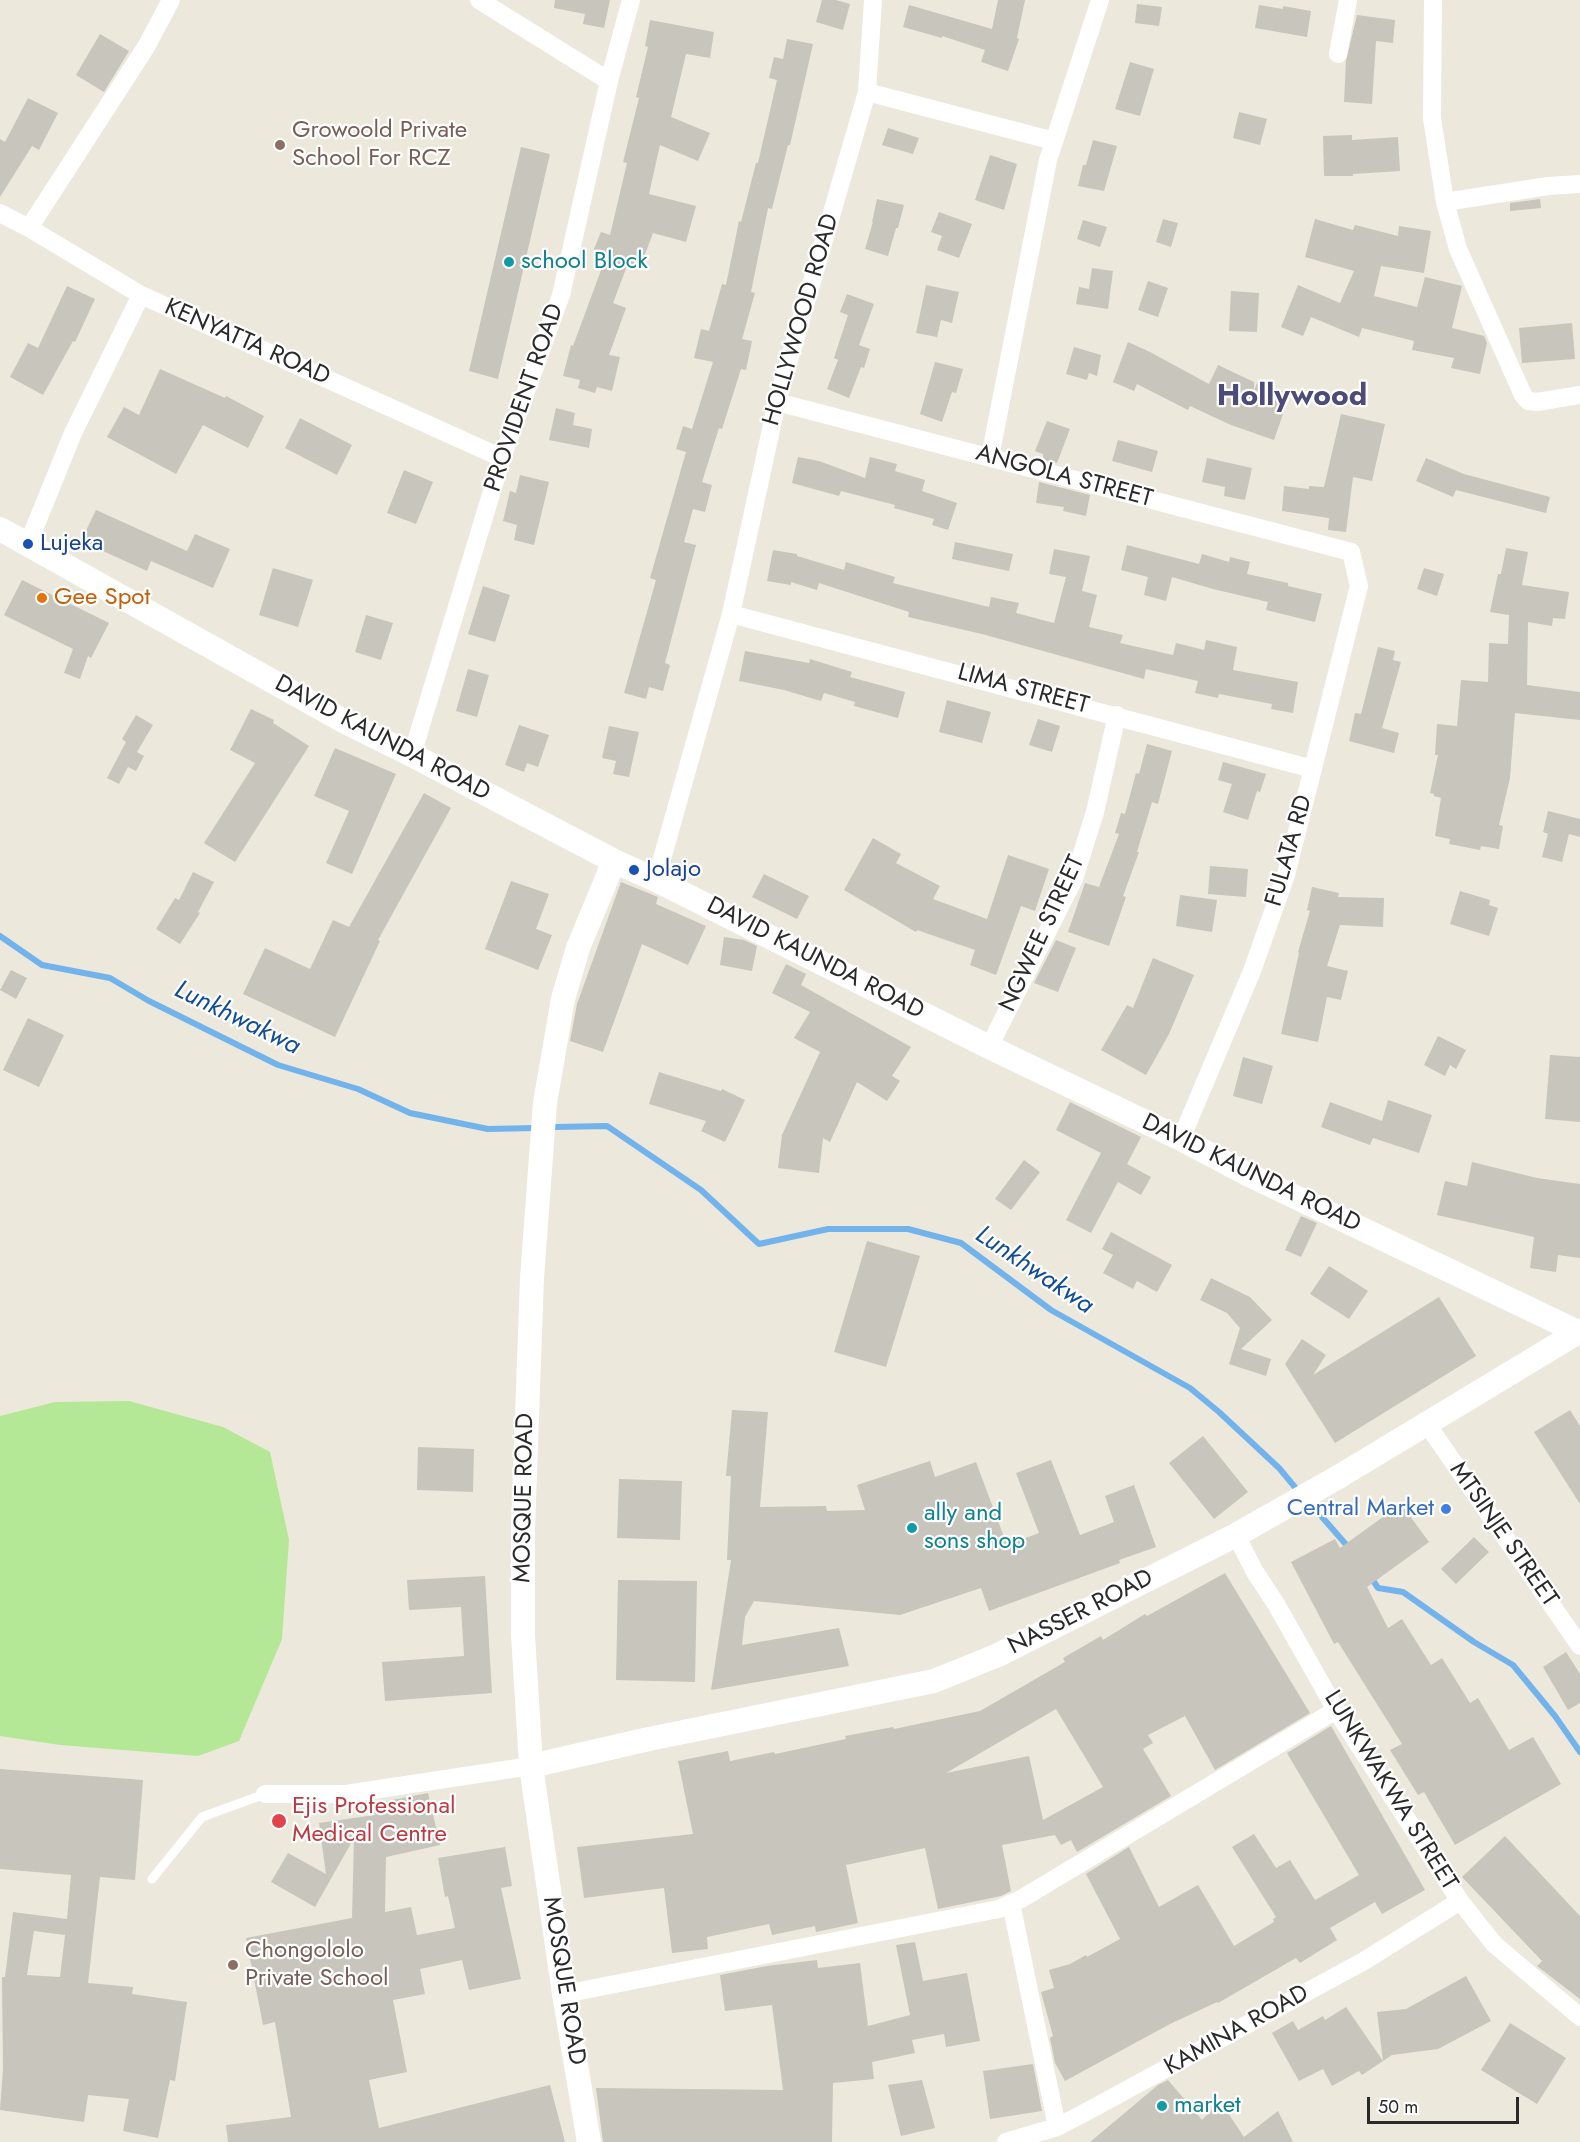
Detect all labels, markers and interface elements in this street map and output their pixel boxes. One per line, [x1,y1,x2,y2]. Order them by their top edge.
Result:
place label: Growoold Private School For RCZ [292,117,467,173]
marker: Growoold Private School For RCZ [273,138,287,152]
street label: HOLLYWOOD ROAD [758,211,846,429]
place label: school Block [521,248,648,276]
marker: school Block [502,255,516,269]
street label: KENYATTA ROAD [160,294,334,392]
street label: PROVIDENT ROAD [479,300,571,496]
district label: Hollywood [1217,380,1367,416]
street label: ANGOLA STREET [972,440,1156,514]
place label: Lujeka [40,530,103,558]
marker: Lujeka [21,537,35,551]
place label: Gee Spot [54,584,150,612]
marker: Gee Spot [35,591,49,605]
street label: LIMA STREET [954,659,1092,721]
street label: DAVID KAUNDA ROAD [269,670,495,808]
street label: FULATA RD [1260,792,1320,910]
street label: NGWEE STREET [994,851,1092,1017]
place label: Jolajo [646,856,701,884]
marker: Jolajo [627,863,641,877]
street label: DAVID KAUNDA ROAD [702,892,928,1026]
water label: Lunkhwakwa [169,975,305,1063]
street label: DAVID KAUNDA ROAD [1137,1109,1365,1239]
water label: Lunkhwakwa [969,1220,1099,1322]
street label: MOSQUE ROAD [509,1413,541,1583]
street label: MTSINJE STREET [1443,1457,1563,1613]
place label: Central Market [1287,1495,1434,1523]
place label: ally and sons shop [924,1500,1025,1556]
marker: Central Market [1439,1502,1453,1516]
marker: ally and sons shop [905,1521,919,1535]
street label: NASSER ROAD [1004,1564,1158,1662]
street label: LUNKWAKWA STREET [1317,1686,1463,1896]
place label: Ejis Professional Medical Centre [292,1793,456,1849]
marker: Ejis Professional Medical Centre [270,1812,288,1830]
street label: MOSQUE ROAD [535,1895,591,2067]
place label: Chongololo Private School [245,1937,389,1993]
marker: Chongololo Private School [226,1958,240,1972]
street label: KAMINA ROAD [1160,1980,1314,2082]
scale bar [1370,2085,1522,2123]
place label: market [1174,2092,1241,2120]
text: 50 m [1378,2094,1418,2120]
marker: market [1155,2099,1169,2113]

